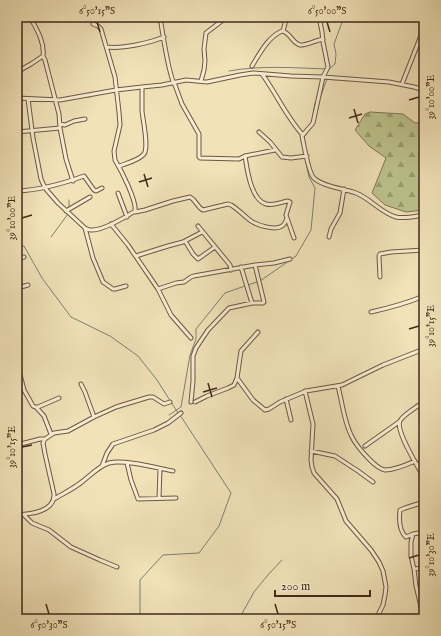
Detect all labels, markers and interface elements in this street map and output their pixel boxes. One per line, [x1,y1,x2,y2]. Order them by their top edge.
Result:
text: 6°50'15"S [79,5,115,18]
text: 6°50'00"S [308,5,346,18]
text: 39°10'00"E [425,75,438,119]
text: 39°10'00"E [6,196,19,240]
text: 39°10'15"E [425,305,438,347]
text: 39°10'15"E [6,426,19,468]
text: 39°10'30"E [425,533,438,577]
scale bar [275,572,370,598]
text: 200 m [281,579,310,594]
text: 6°50'30"S [30,619,68,632]
text: 6°50'15"S [260,619,296,632]

